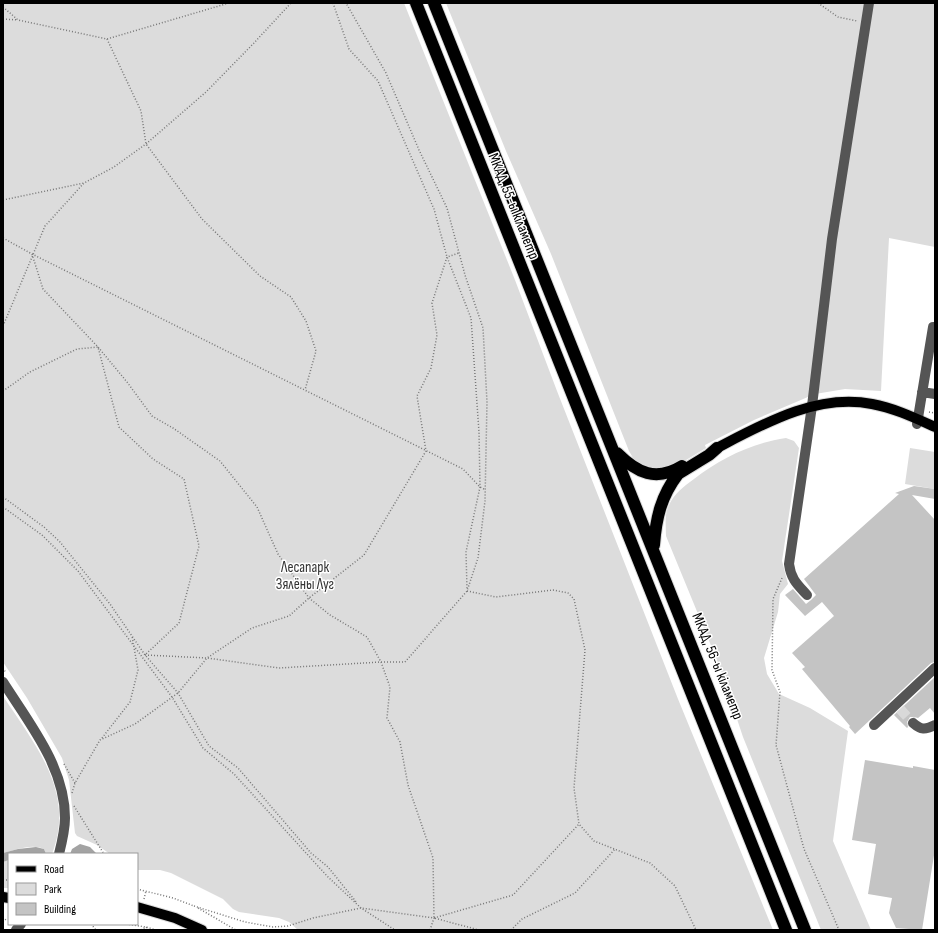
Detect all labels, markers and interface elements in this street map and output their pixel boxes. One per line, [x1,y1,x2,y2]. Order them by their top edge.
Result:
street label: МКАД, 55-ы кіламетр [484,150,544,262]
park label: Лесапарк Зялёны Луг [276,558,334,594]
street label: МКАД, 56-ы кіламетр [687,610,748,722]
legend [8,853,138,925]
text: Road [44,862,64,877]
text: Park [44,882,62,897]
text: Building [44,902,76,917]

